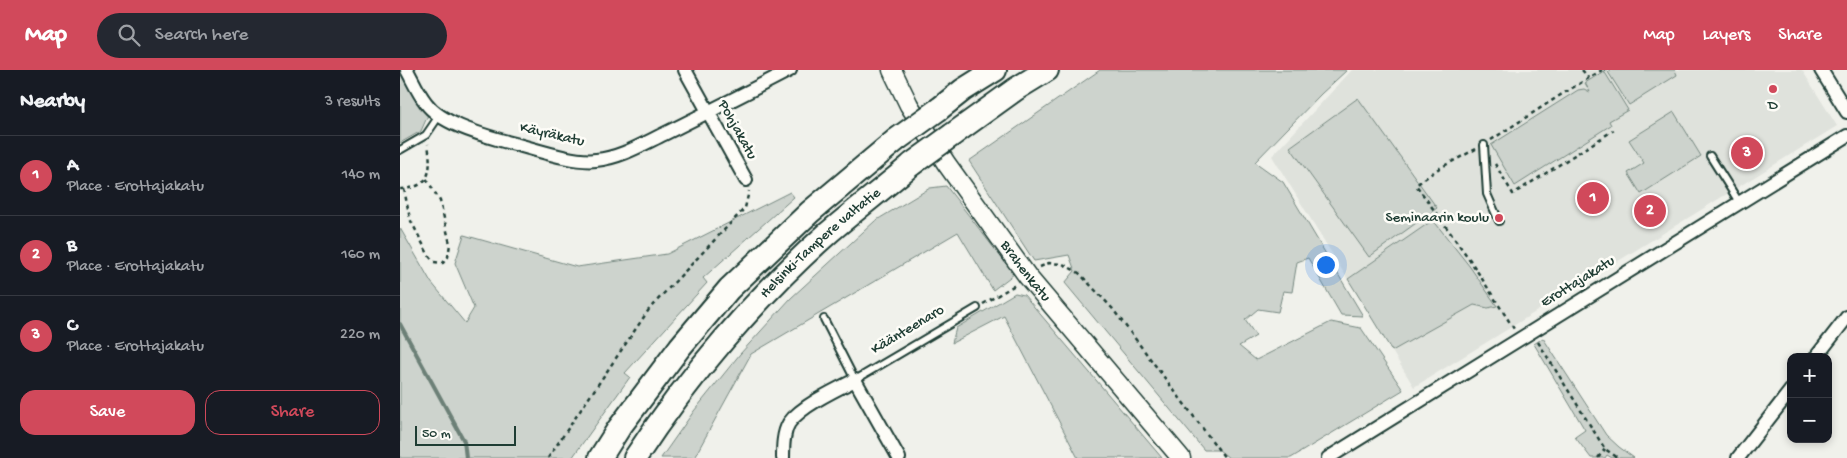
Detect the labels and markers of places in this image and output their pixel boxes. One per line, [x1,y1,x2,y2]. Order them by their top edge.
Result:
marker: D [1767,83,1779,95]
place label: D [1767,97,1778,115]
pin: 3 [1731,134,1763,172]
pin: 1 [1577,179,1609,217]
pin: 2 [1634,192,1666,230]
place label: Seminaarin koulu [1386,209,1489,227]
marker: Seminaarin koulu [1493,212,1505,224]

